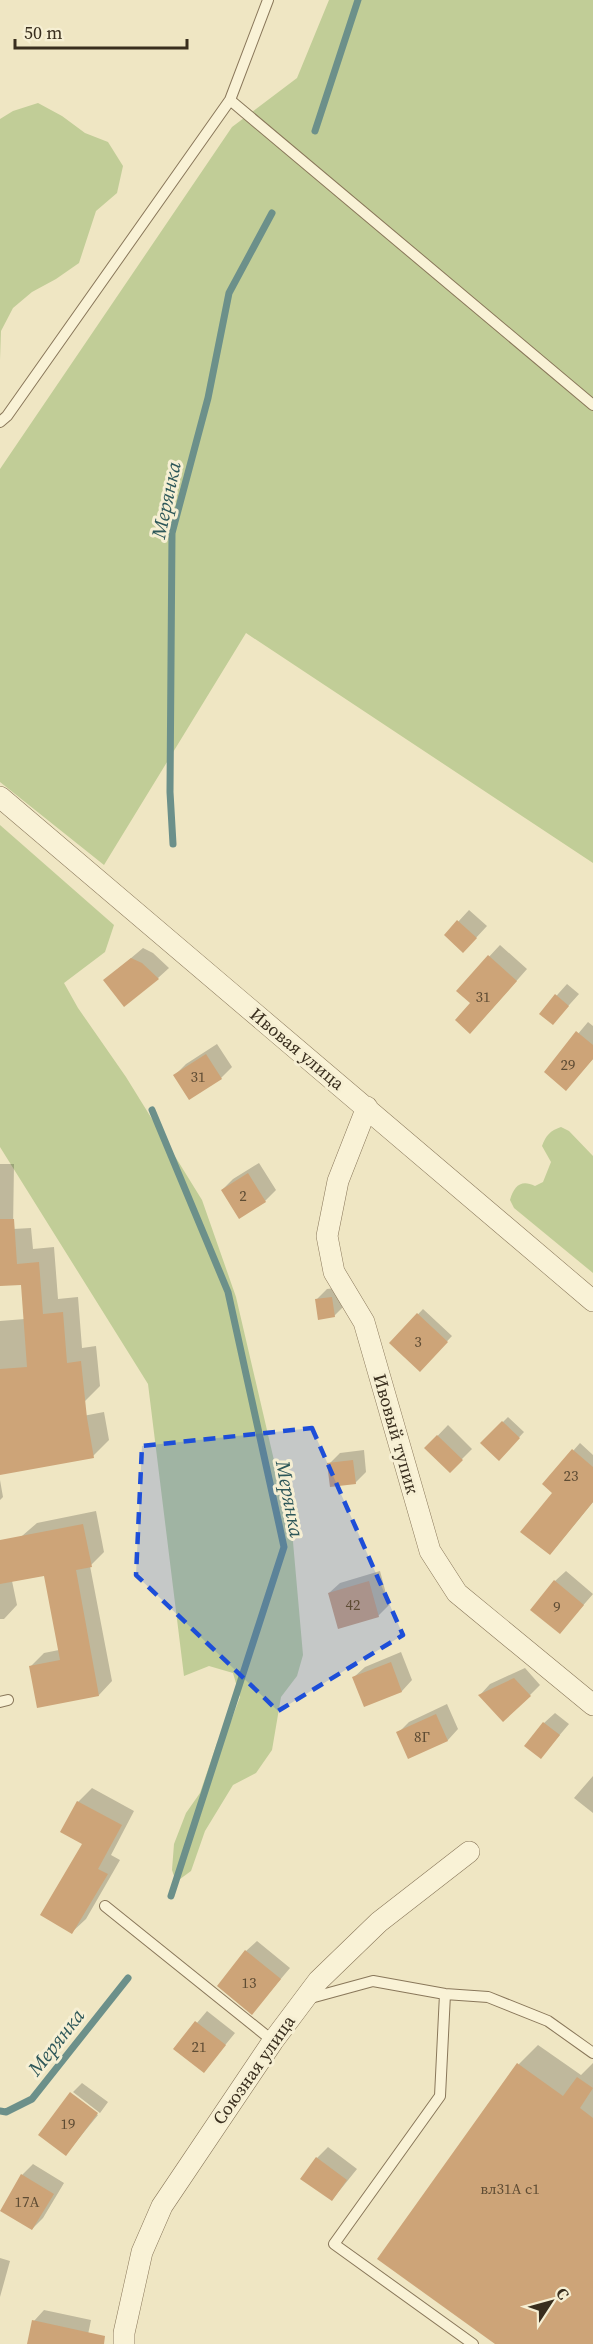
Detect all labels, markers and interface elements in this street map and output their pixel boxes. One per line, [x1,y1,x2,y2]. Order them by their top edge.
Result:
scale bar [15,12,188,50]
text: 50 m [24,20,62,45]
water label: Мерянка [144,458,188,542]
house number: 31 [475,986,491,1007]
street label: Ивовая улица [245,1002,351,1096]
house number: 29 [560,1054,576,1075]
house number: 31 [190,1066,206,1087]
house number: 2 [239,1185,247,1206]
house number: 3 [414,1331,422,1352]
street label: Ивовый тупик [367,1371,426,1497]
water label: Мерянка [269,1457,311,1541]
house number: 23 [563,1465,579,1486]
house number: 42 [345,1594,361,1615]
house number: 9 [553,1596,561,1617]
house number: 8Г [414,1726,430,1747]
house number: 13 [241,1972,257,1993]
water label: Мерянка [20,2002,91,2082]
street label: Союзная улица [207,2009,301,2129]
house number: 21 [191,2036,207,2057]
house number: 19 [60,2113,76,2134]
house number: вл31А с1 [480,2178,540,2199]
house number: 17А [15,2191,40,2212]
north arrow [521,2272,581,2332]
text: С [551,2283,575,2304]

